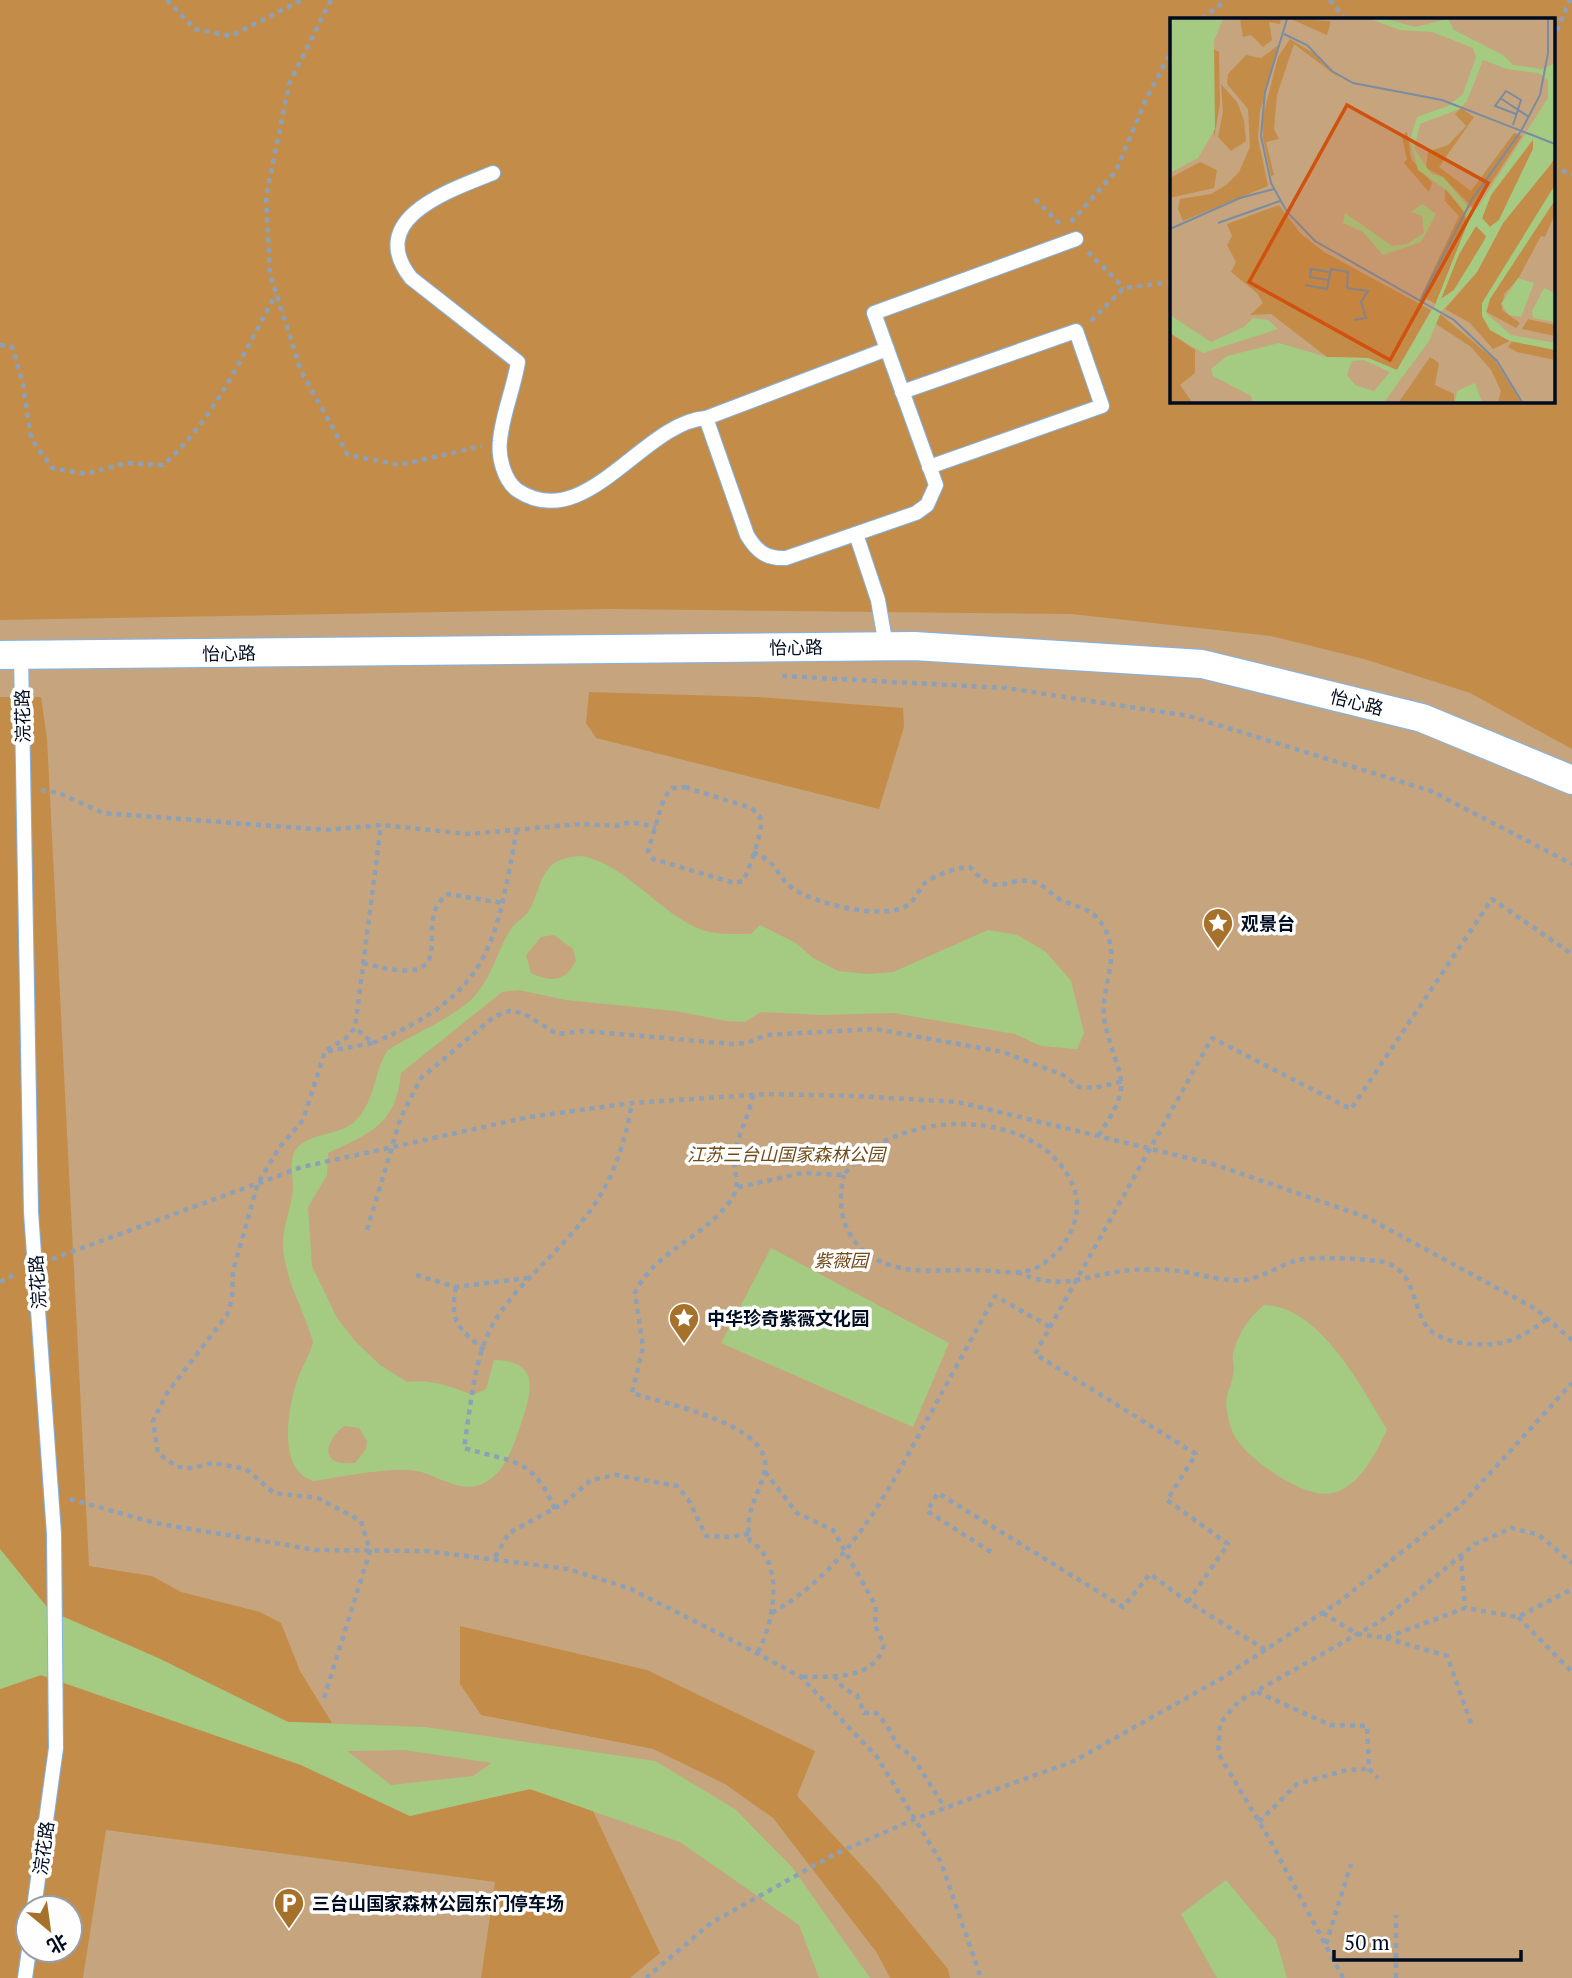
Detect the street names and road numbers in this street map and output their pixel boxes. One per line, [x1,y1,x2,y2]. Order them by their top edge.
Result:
street label: 怡心路 [769,635,823,659]
street label: 怡心路 [202,641,256,665]
street label: 怡心路 [1328,684,1386,720]
street label: 浣花路 [10,689,34,743]
street label: 浣花路 [23,1254,51,1310]
street label: 浣花路 [27,1820,59,1876]

